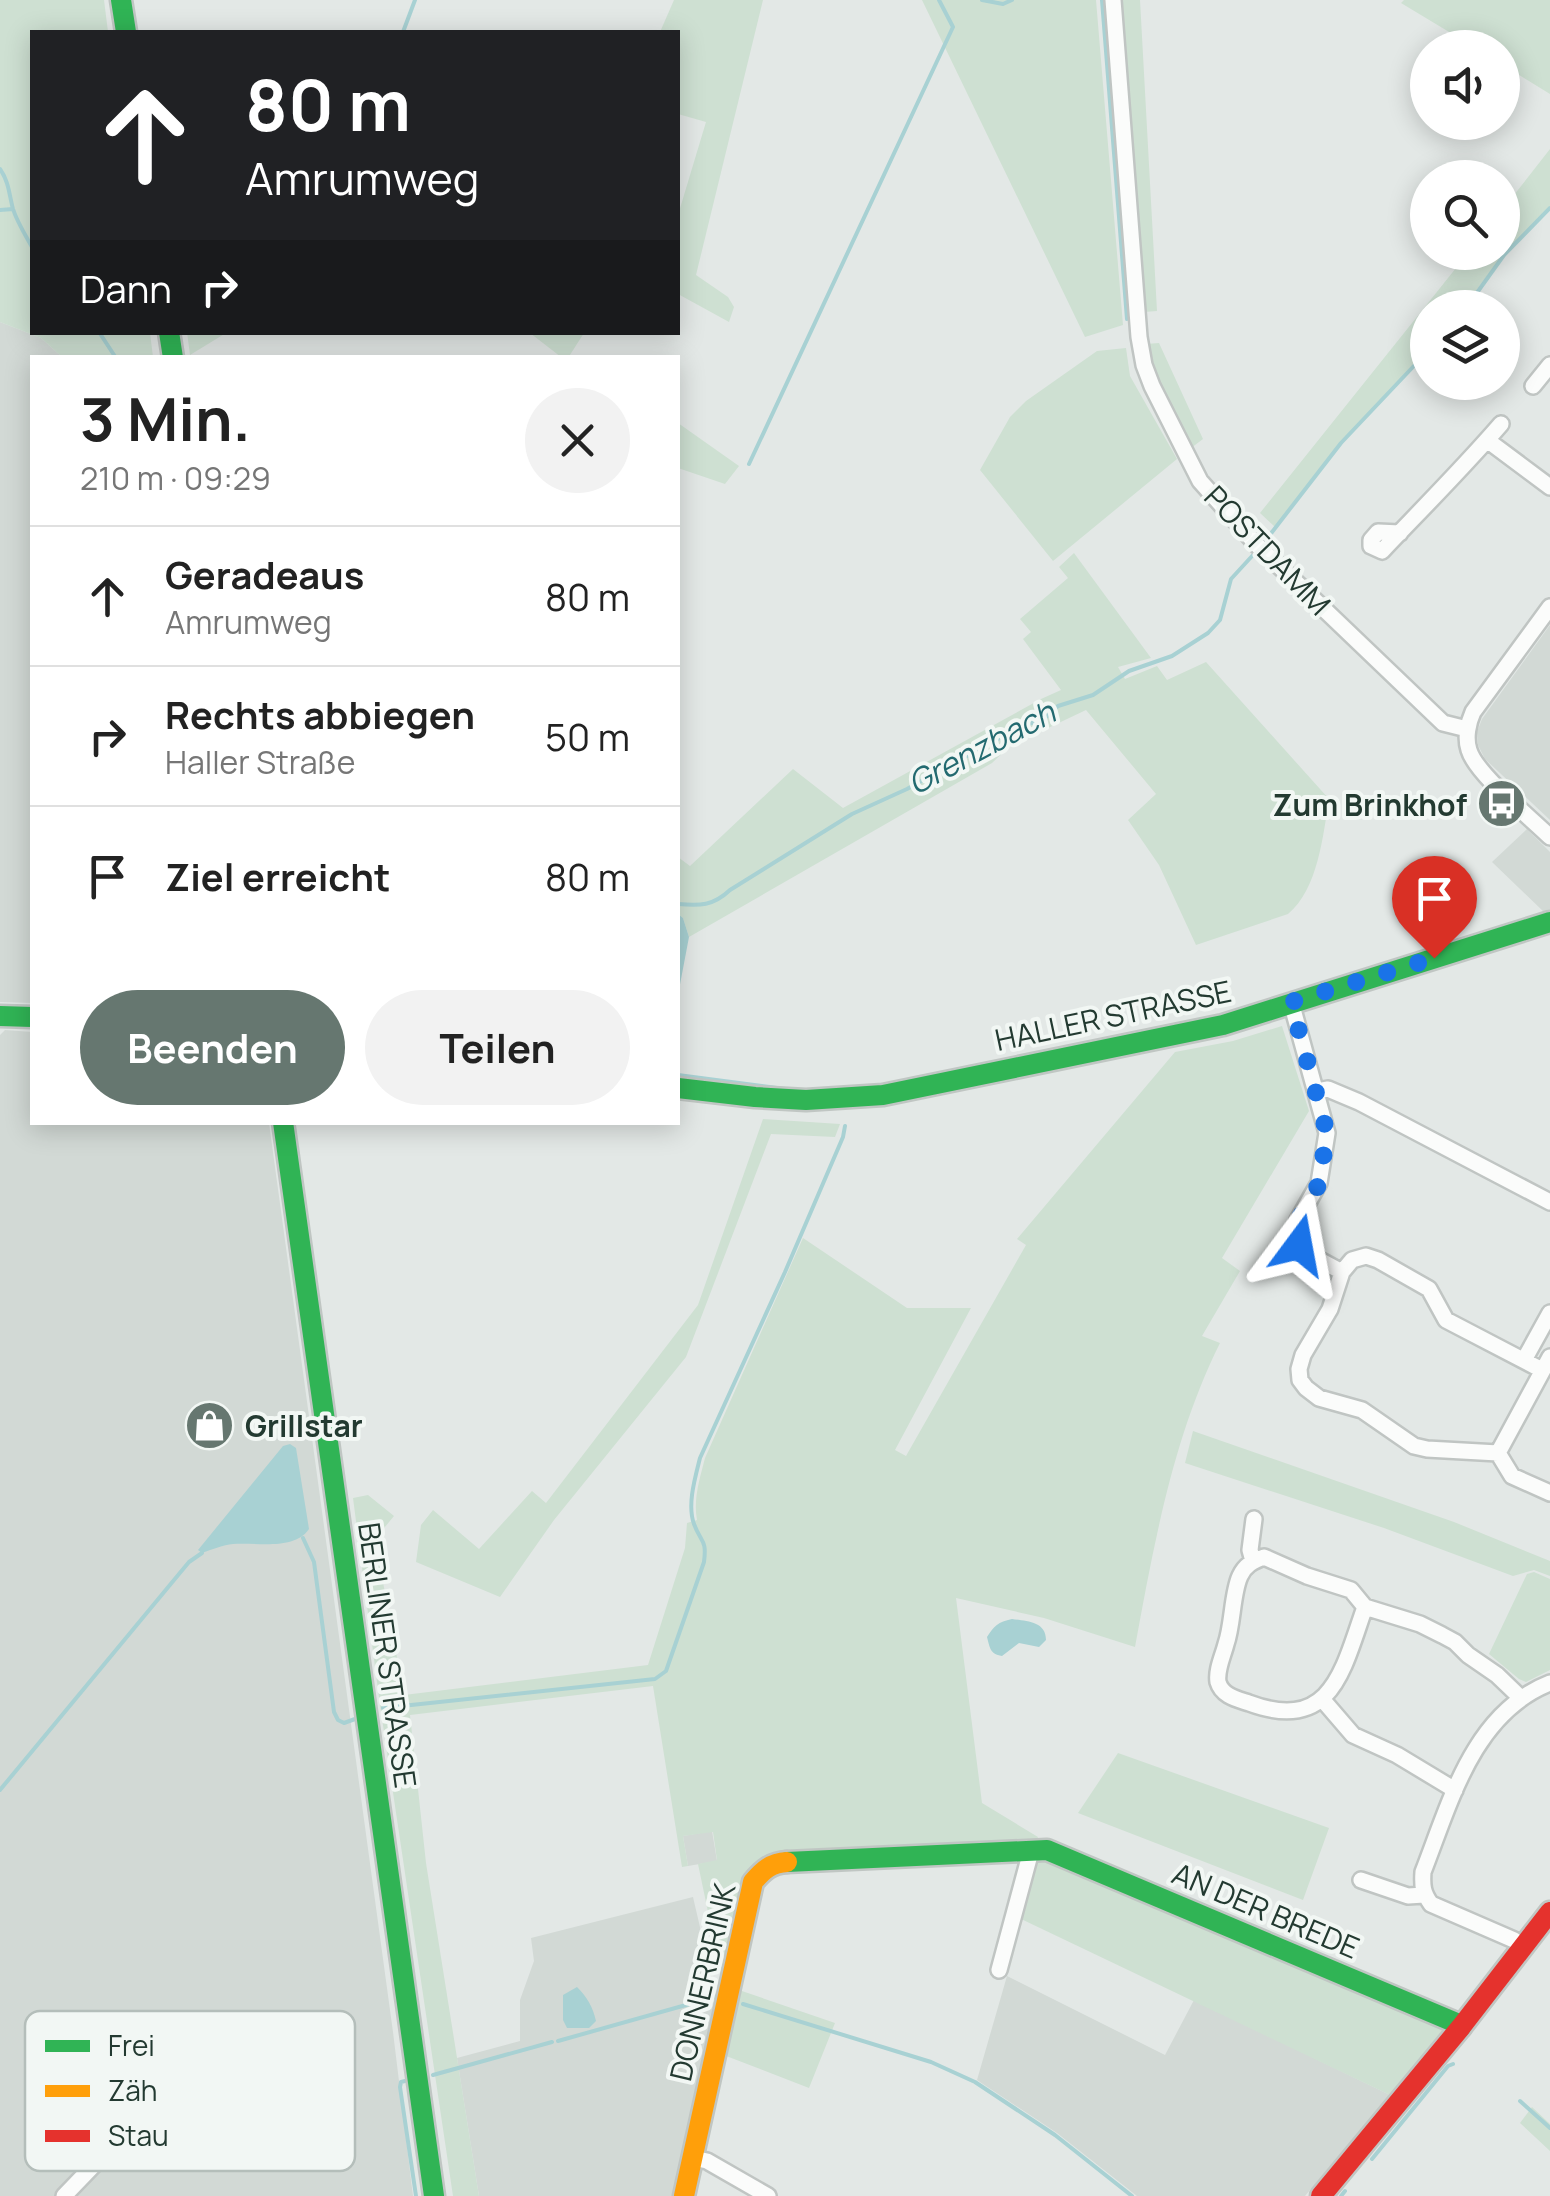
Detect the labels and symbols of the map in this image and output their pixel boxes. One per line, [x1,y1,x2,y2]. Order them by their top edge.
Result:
street label: POSTDAMM [1196,476,1340,624]
water label: Grenzbach [899,689,1063,804]
bus stop icon: Zum Brinkhof [1476,778,1528,830]
place label: Zum Brinkhof [1272,784,1468,825]
pin [1392,856,1477,959]
street label: HALLER STRASSE [991,970,1235,1060]
position arrow [1247,1193,1351,1297]
shop icon: Grillstar [184,1399,236,1451]
place label: Grillstar [245,1405,363,1446]
street label: BERLINER STRASSE [349,1520,427,1790]
street label: AN DER BREDE [1166,1852,1366,1968]
street label: DONNERBRINK [659,1879,745,2085]
legend [25,2011,355,2171]
text: Frei [108,2026,155,2064]
text: Zäh [108,2071,157,2109]
text: Stau [108,2116,169,2154]

